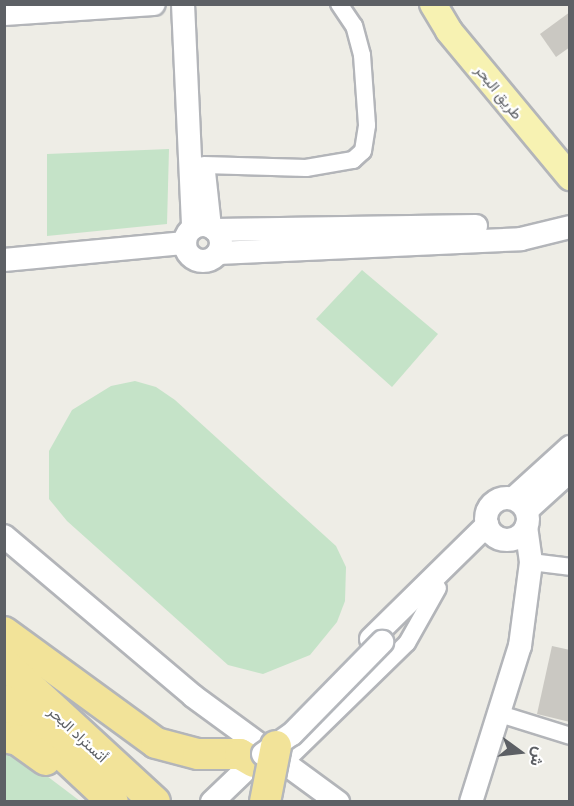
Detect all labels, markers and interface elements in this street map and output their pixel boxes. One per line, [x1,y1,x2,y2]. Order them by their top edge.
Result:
street label: طريق البحر [472,61,526,123]
street label: أتستراد البحر [45,702,111,766]
north arrow [490,722,550,782]
text: ش [524,745,551,769]

